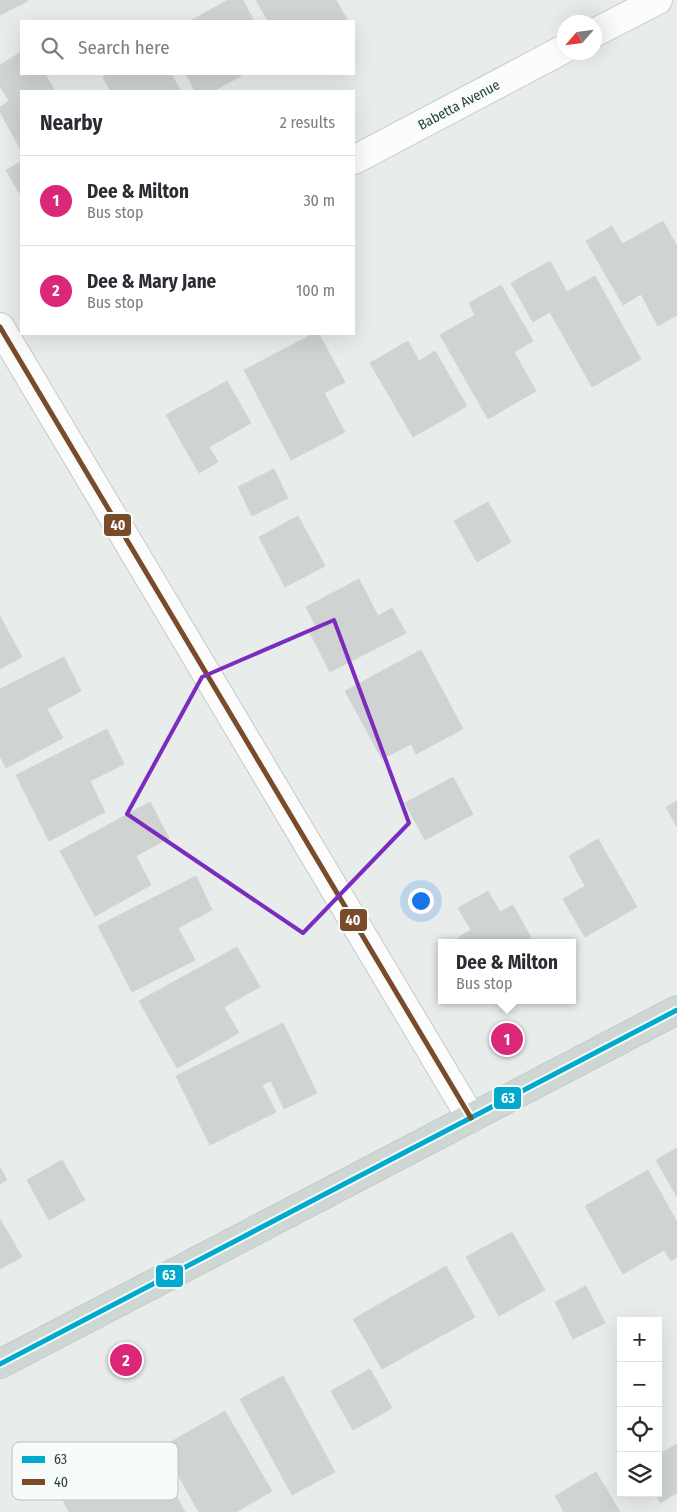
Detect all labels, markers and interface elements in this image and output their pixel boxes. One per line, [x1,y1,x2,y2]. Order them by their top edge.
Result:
north arrow [557,15,602,60]
search box [20,20,355,75]
icon: search [38,34,66,62]
text: Search here [78,36,170,59]
street label: Babetta Avenue [415,76,503,134]
text: Nearby [40,110,102,136]
text: 2 results [280,113,335,132]
text: Dee & Milton [87,180,189,203]
text: 1 [53,191,59,210]
text: 30 m [303,191,335,210]
text: Bus stop [87,203,143,222]
text: Dee & Mary Jane [87,270,216,293]
text: 2 [52,281,60,300]
text: 100 m [296,281,335,300]
text: Bus stop [87,293,143,312]
line badge: 40 [103,513,132,537]
text: 40 [111,517,126,534]
your location [408,888,434,914]
line badge: 40 [339,908,368,932]
text: 40 [346,912,361,929]
popup [438,939,576,1004]
text: Dee & Milton [456,951,558,974]
text: Bus stop [456,974,513,993]
pin: 1 [491,1020,523,1058]
line badge: 63 [493,1086,522,1110]
text: 63 [501,1090,515,1107]
line badge: 63 [155,1264,184,1288]
text: 63 [162,1267,176,1284]
map controls [617,1317,662,1497]
button: + [617,1317,662,1362]
pin: 2 [110,1341,142,1379]
button: − [617,1362,662,1407]
button: locate [617,1407,662,1452]
legend [12,1442,178,1500]
text: 63 [54,1451,67,1468]
button: layers [617,1452,662,1497]
text: 40 [54,1474,68,1491]

